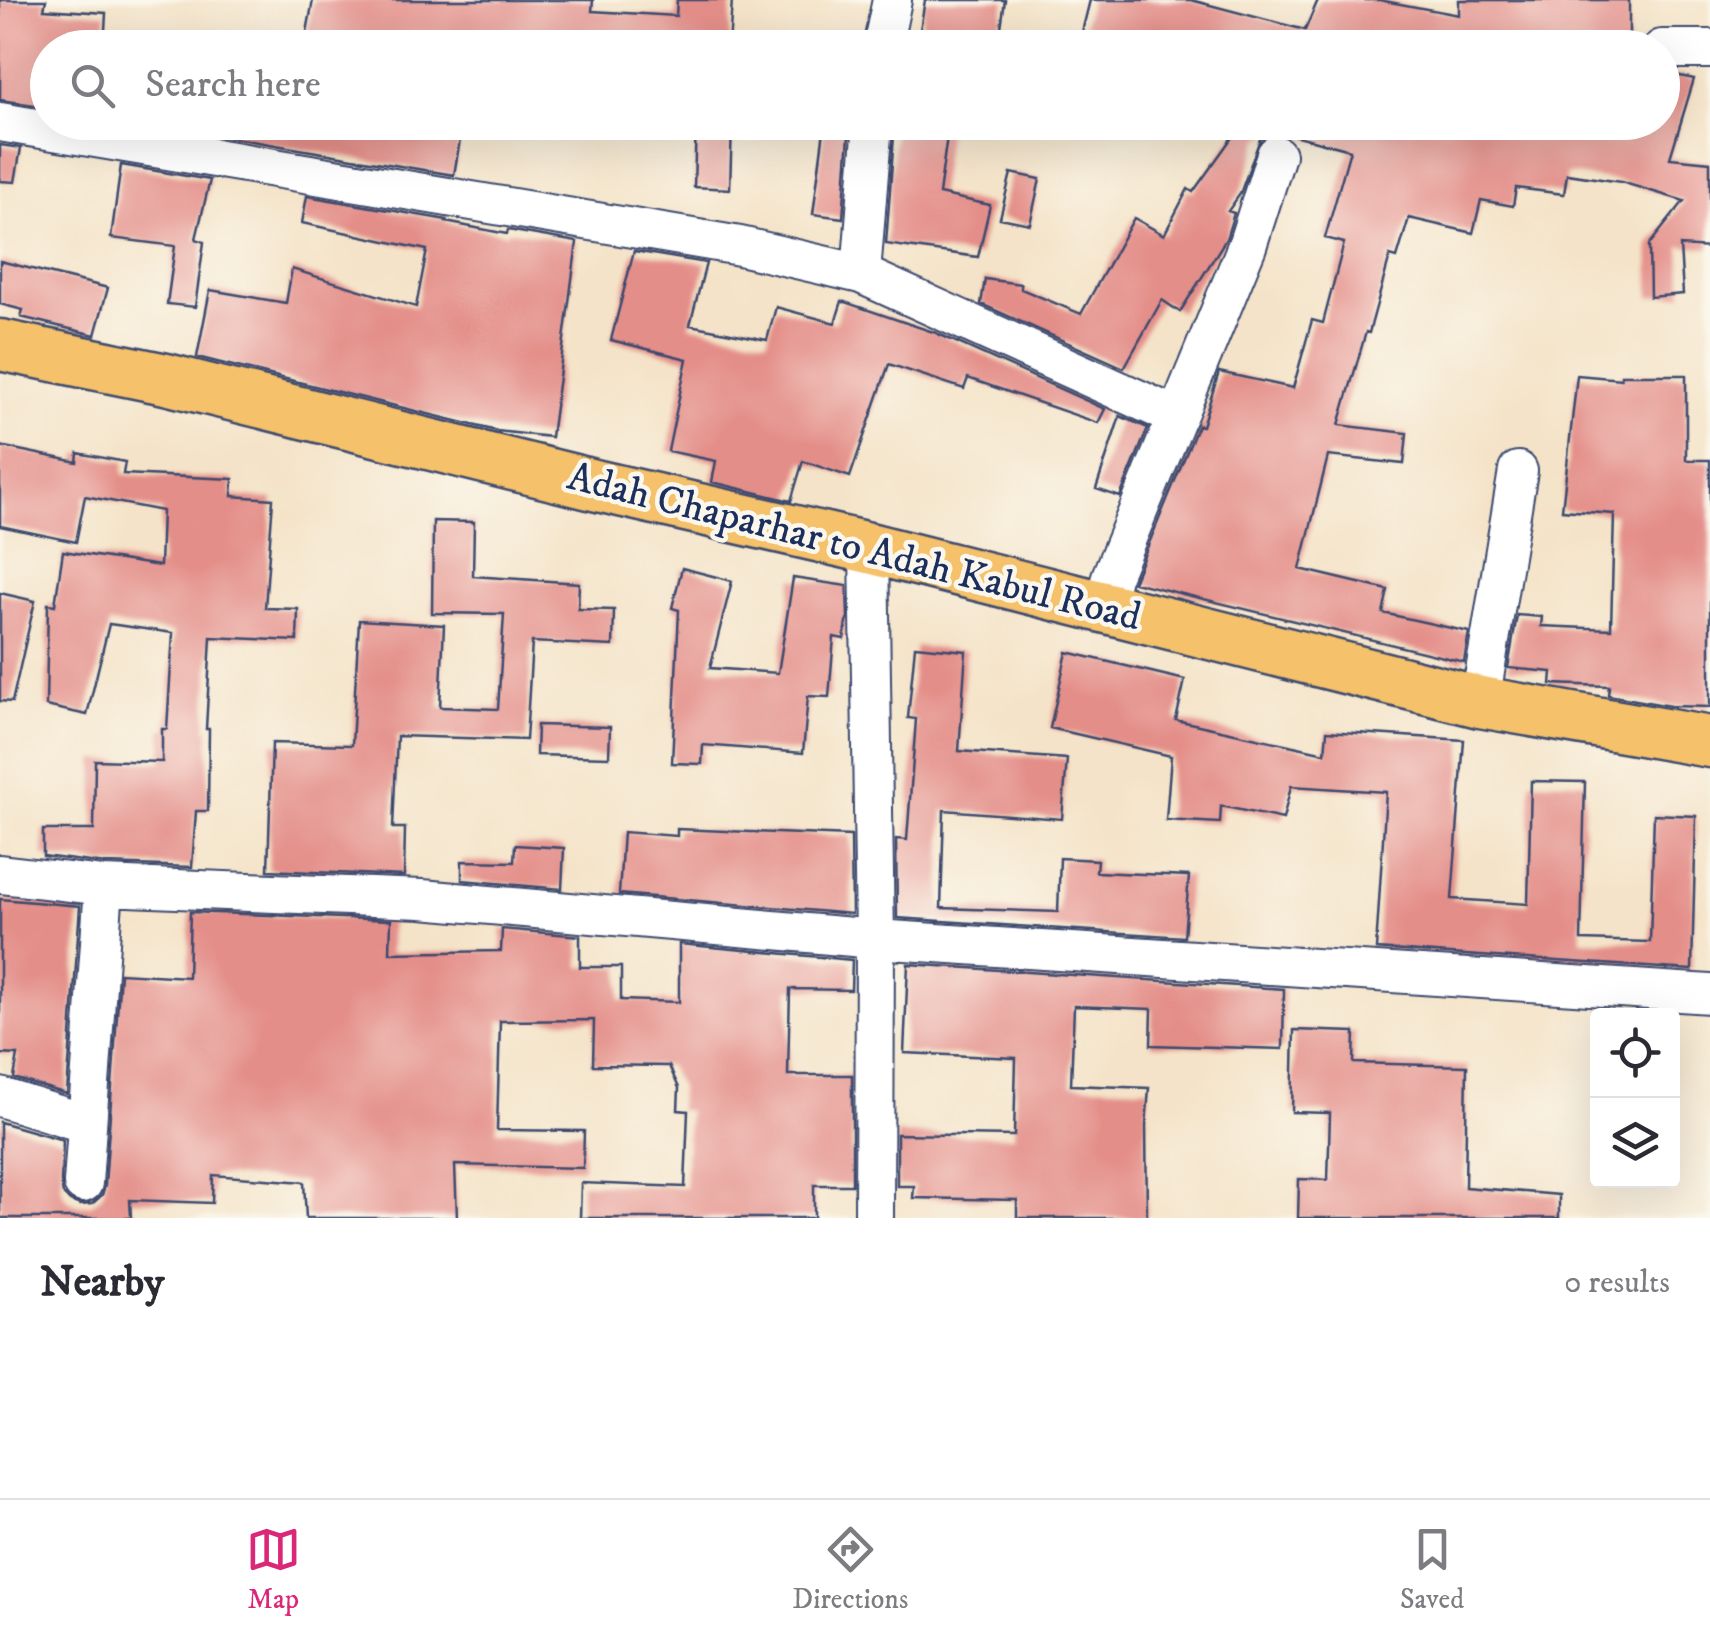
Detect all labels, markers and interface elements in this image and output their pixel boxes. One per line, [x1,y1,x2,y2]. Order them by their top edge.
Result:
search box [30,30,1680,140]
icon: search [65,58,120,113]
text: Search here [145,61,321,109]
street label: Adah Chaparhar to Adah Kabul Road [562,452,1146,644]
map controls [1590,1008,1680,1188]
button: locate [1590,1008,1680,1098]
button: layers [1590,1098,1680,1188]
text: Nearby [40,1257,164,1309]
text: 0 results [1564,1263,1670,1303]
tab: Map [246,1522,301,1617]
tab: Directions [792,1522,908,1617]
tab: Saved [1400,1522,1464,1617]

